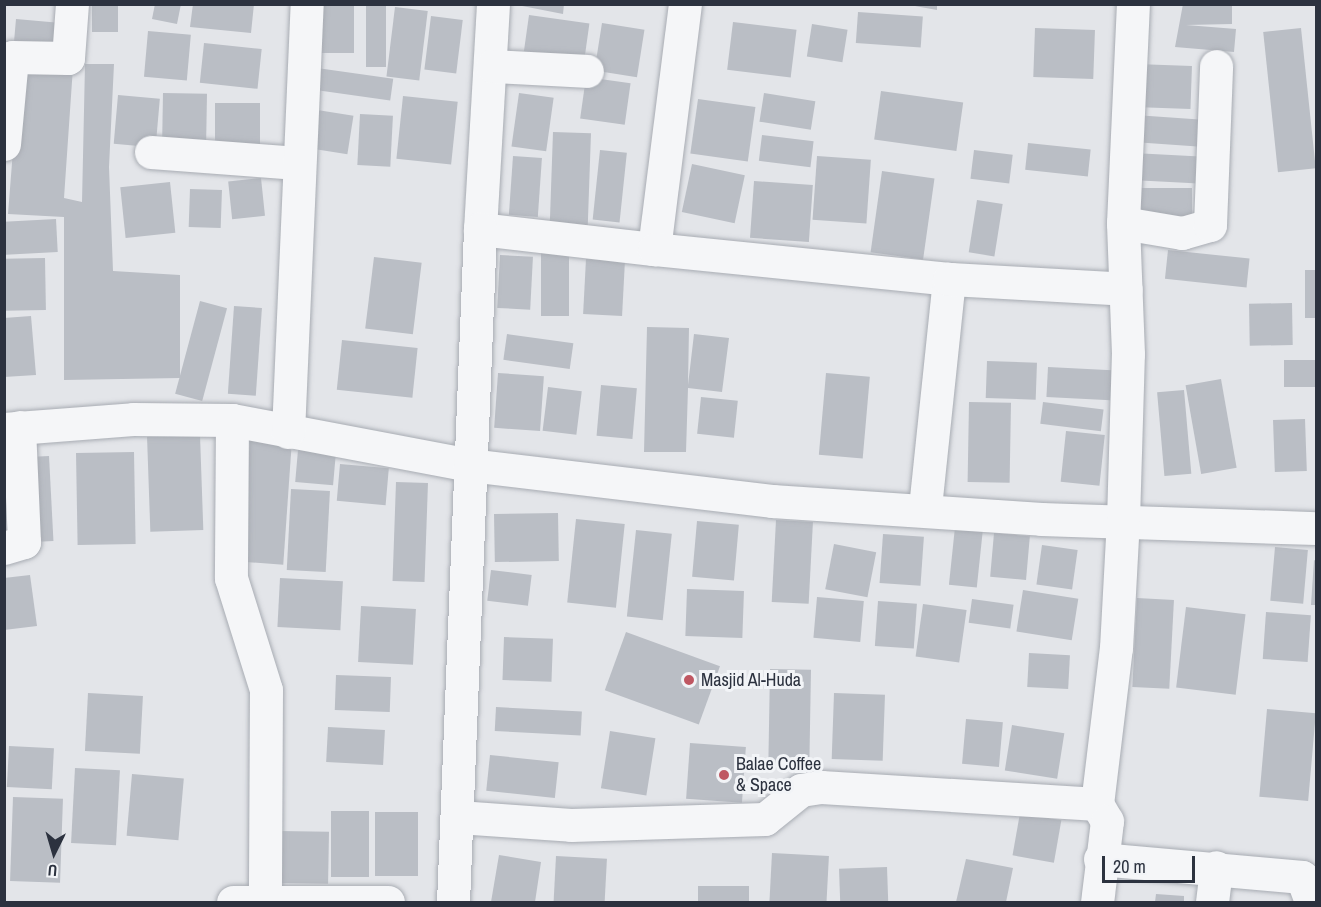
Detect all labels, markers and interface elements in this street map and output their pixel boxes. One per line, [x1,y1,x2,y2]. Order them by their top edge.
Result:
place label: Masjid Al-Huda [701,669,802,691]
marker: Masjid Al-Huda [682,673,696,687]
place label: Balae Coffee & Space [736,754,821,796]
marker: Balae Coffee & Space [717,768,731,782]
north arrow [24,823,84,883]
scale bar [1105,844,1198,882]
text: 20 m [1113,854,1146,879]
text: U [47,860,58,882]

